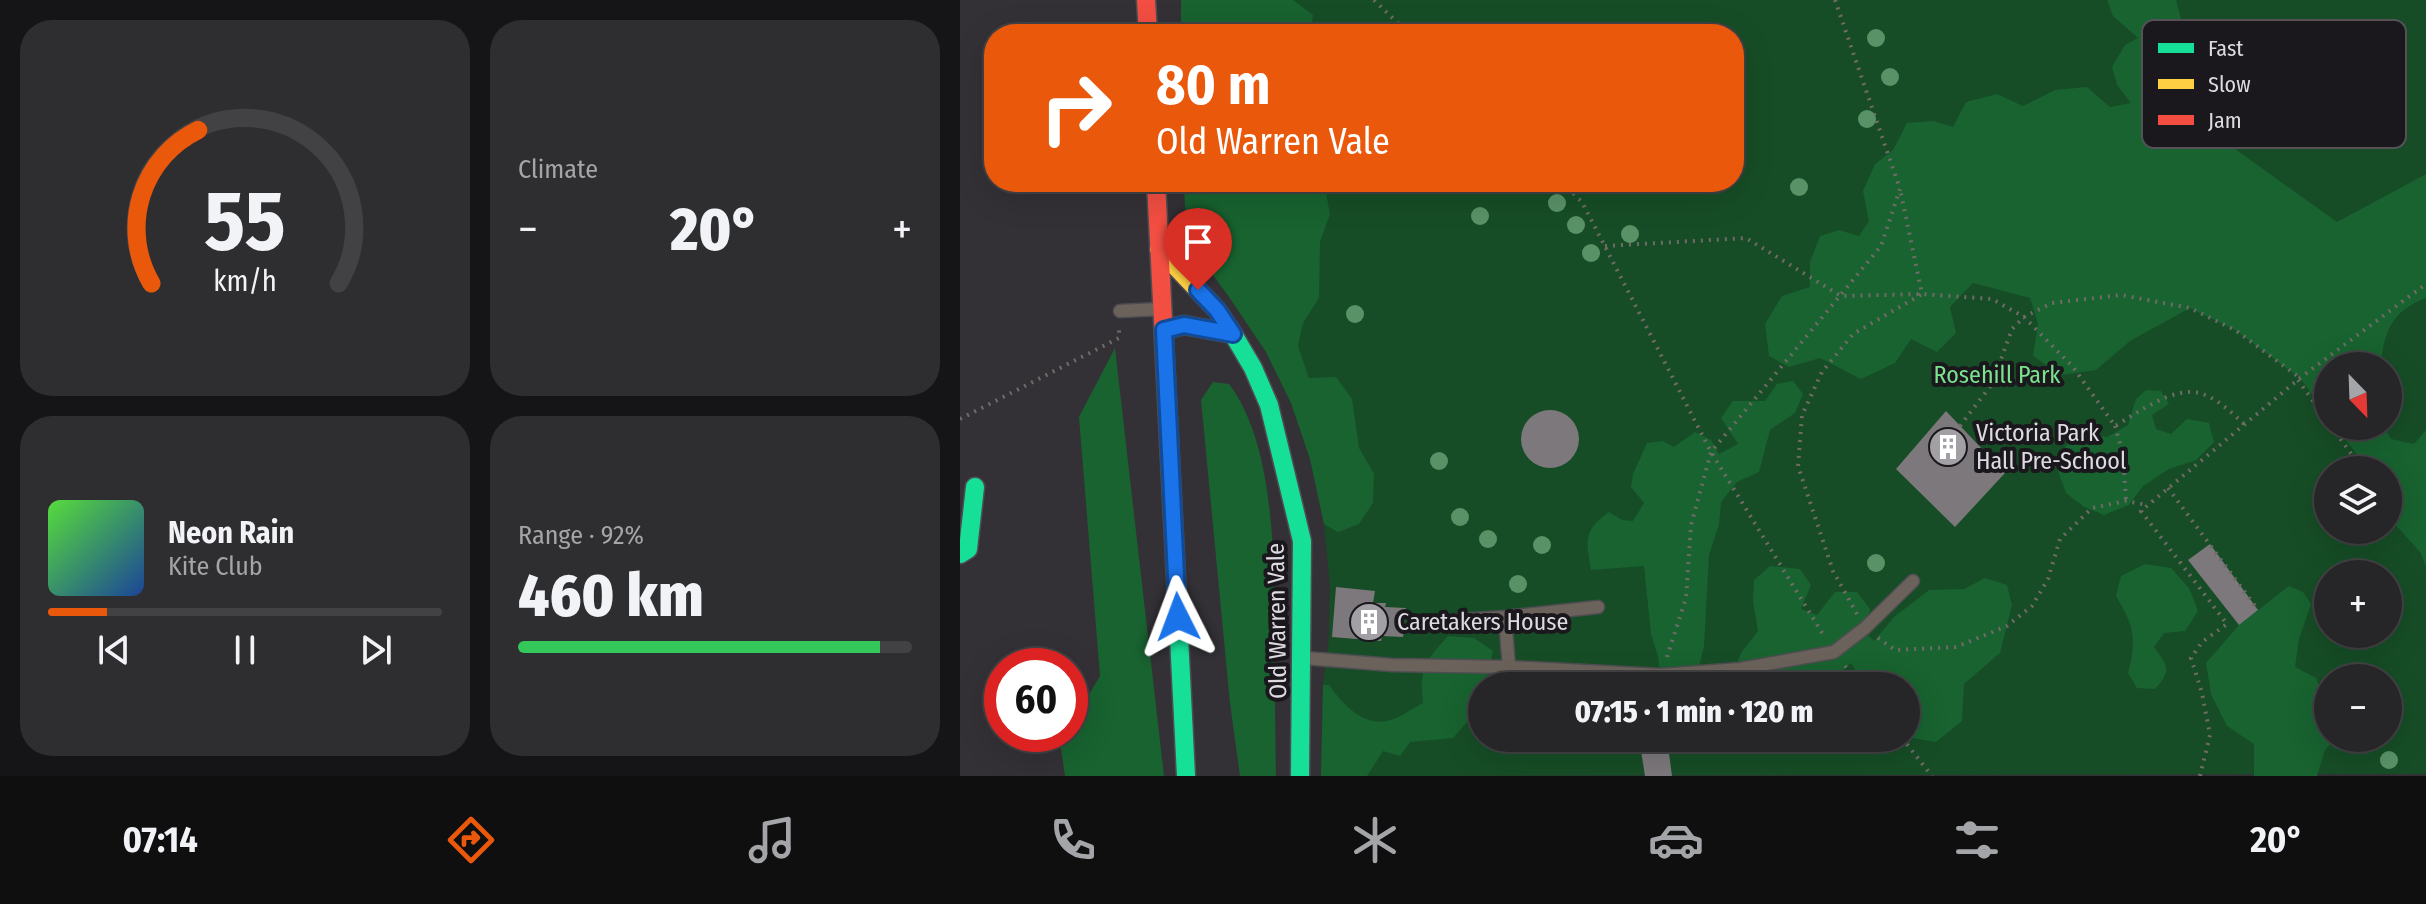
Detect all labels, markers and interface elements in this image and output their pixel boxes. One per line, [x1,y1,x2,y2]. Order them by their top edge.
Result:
legend [2142,20,2406,148]
text: Fast [2208,35,2244,62]
text: 80 m [1156,52,1271,119]
icon: right [1024,56,1128,160]
text: Slow [2208,71,2251,98]
text: Jam [2208,107,2242,134]
text: Old Warren Vale [1156,120,1390,164]
text: Climate [518,154,598,185]
text: 55 [204,172,286,272]
text: 20° [670,194,760,266]
text: − [518,203,538,256]
text: + [892,203,912,256]
pin [1164,208,1232,290]
icon: arrive [1176,220,1220,264]
text: km/h [213,264,277,299]
north arrow [2314,352,2402,440]
map controls [2314,352,2402,752]
park label: Rosehill Park [1933,361,2061,389]
place label: Victoria Park Hall Pre-School [1976,419,2126,475]
building icon: Victoria Park Hall Pre-School [1927,426,1969,468]
button: layers [2314,456,2402,544]
text: Neon Rain [168,515,294,551]
text: Range · 92% [518,520,644,551]
street label: Old Warren Vale [1262,543,1292,699]
text: Kite Club [168,551,263,582]
text: 460 km [518,560,704,632]
button: + [2314,560,2402,648]
position arrow [1136,575,1220,659]
building icon: Caretakers House [1348,601,1390,643]
place label: Caretakers House [1397,608,1568,636]
icon: previous [92,628,136,672]
icon: pause [223,628,267,672]
icon: next [354,628,398,672]
speed limit sign: 60 [984,648,1088,752]
button: − [2314,664,2402,752]
text: 07:15 · 1 min · 120 m [1575,694,1813,730]
icon: directions [443,812,499,868]
icon: music [744,812,800,868]
icon: phone [1045,812,1101,868]
icon: climate [1347,812,1403,868]
icon: car [1648,812,1704,868]
icon: filters [1949,812,2005,868]
text: 07:14 [123,818,198,862]
text: 20° [2250,818,2303,862]

